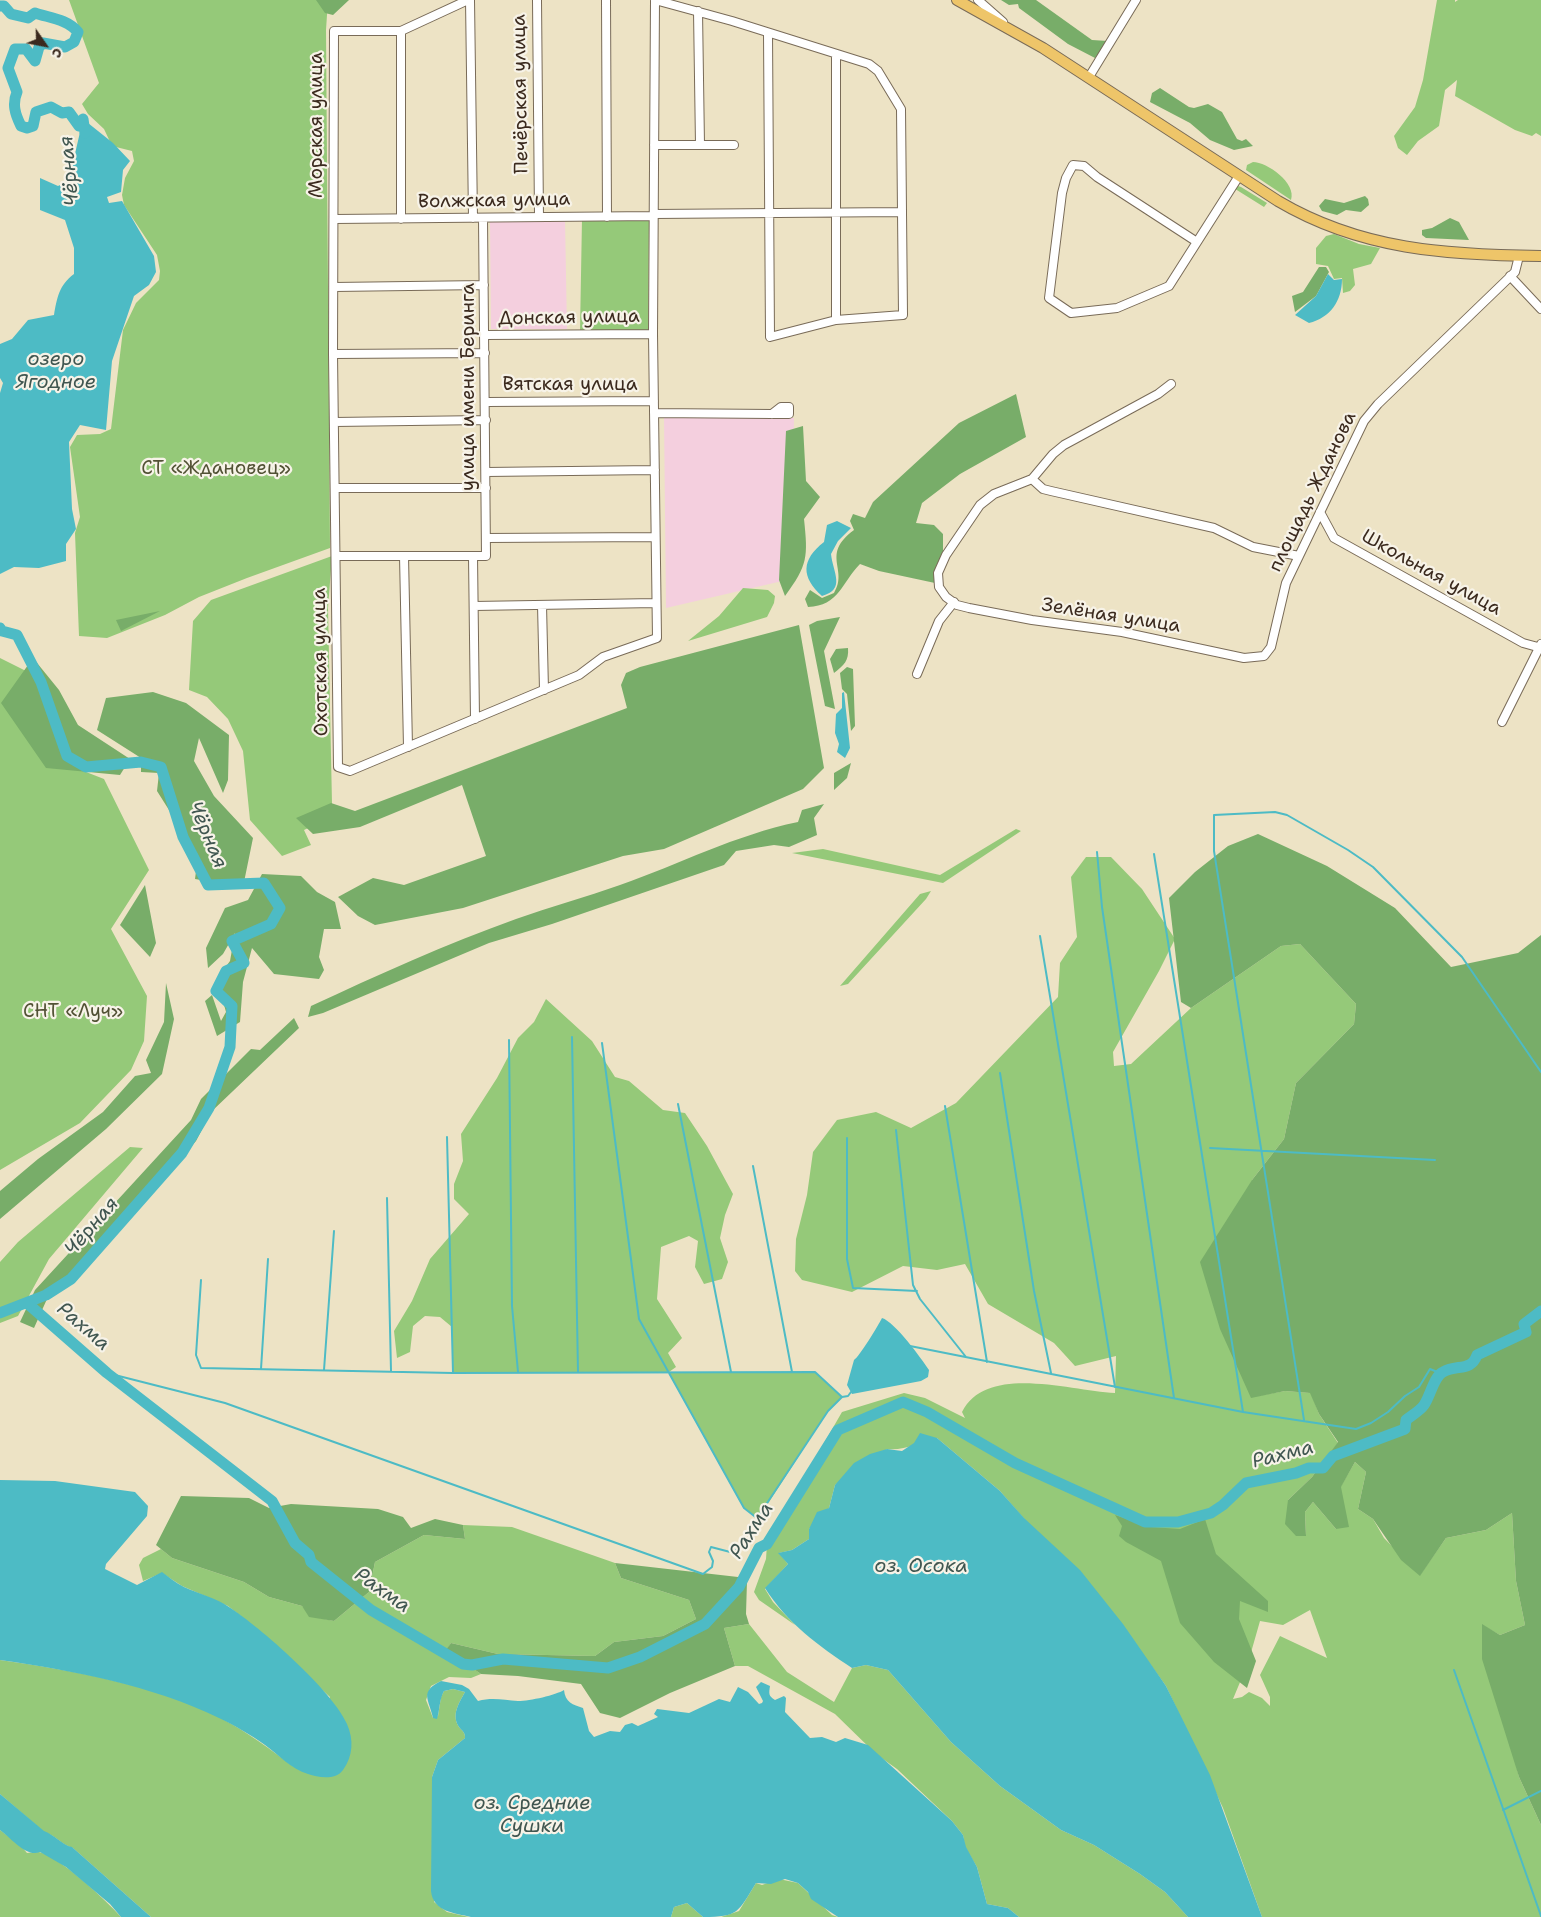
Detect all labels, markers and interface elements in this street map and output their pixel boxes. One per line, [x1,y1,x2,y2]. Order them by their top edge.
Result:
street label: Печёрская улица [508,14,534,174]
north arrow [20,20,70,70]
text: С [48,45,67,62]
street label: Морская улица [306,52,328,198]
water label: Чёрная [55,135,85,207]
street label: Волжская улица [418,188,570,214]
street label: улица имени Беринга [458,283,480,491]
street label: Донская улица [498,305,640,331]
water label: озеро Ягодное [16,348,96,395]
street label: Вятская улица [502,374,638,396]
street label: площадь Жданова [1264,408,1362,576]
park label: СТ «Ждановец» [141,458,291,480]
street label: Школьная улица [1357,525,1505,621]
street label: Охотская улица [308,588,334,736]
street label: Зелёная улица [1040,594,1182,638]
water label: Чёрная [182,798,232,872]
park label: СНТ «Луч» [23,1001,123,1023]
water label: Чёрная [60,1193,124,1261]
water label: Рахма [52,1297,114,1357]
water label: Рахма [1250,1436,1316,1474]
water label: Рахма [725,1498,779,1564]
water label: оз. Осока [874,1555,968,1579]
water label: Рахма [350,1563,414,1619]
water label: оз. Средние Сушки [474,1792,590,1839]

